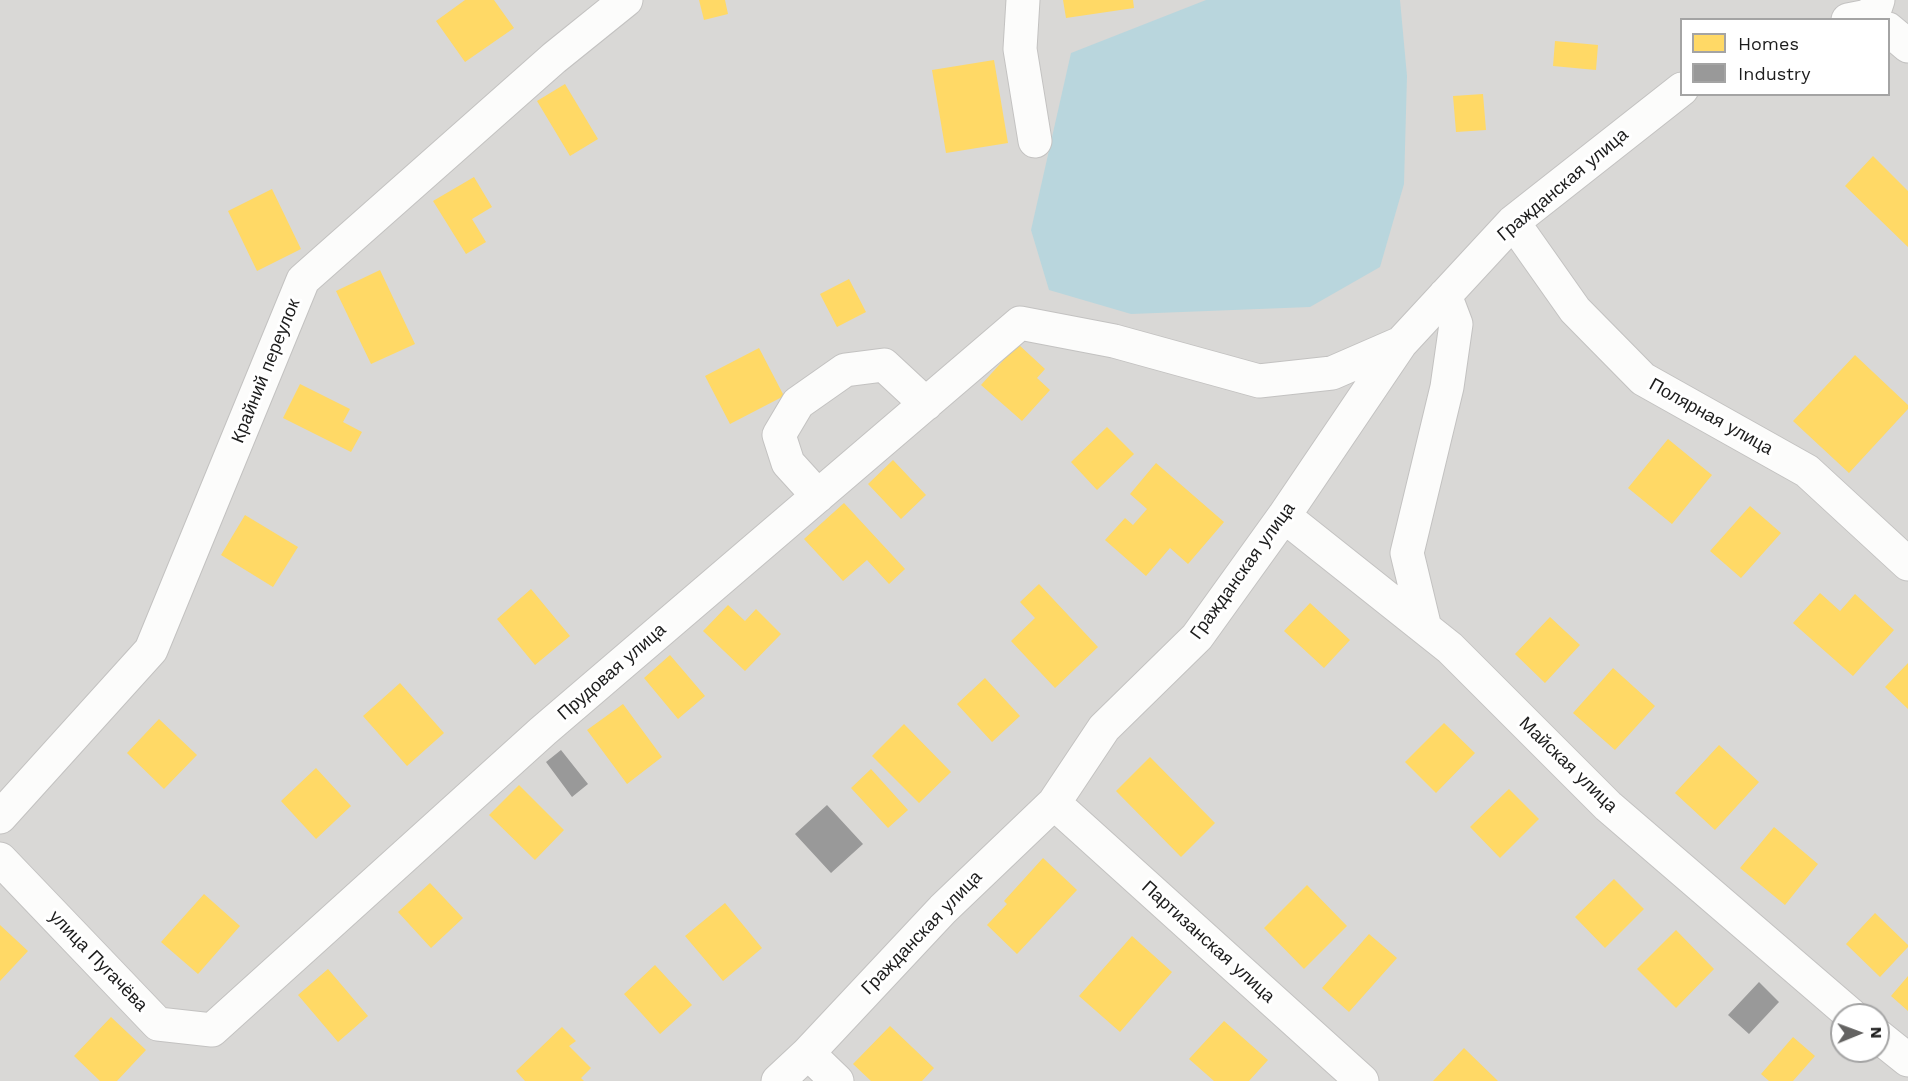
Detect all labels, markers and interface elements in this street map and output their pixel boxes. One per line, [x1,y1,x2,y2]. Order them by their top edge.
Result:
legend [1680,18,1890,96]
text: Homes [1738,33,1799,54]
text: Industry [1738,63,1810,84]
street label: Гражданская улица [1493,124,1633,246]
street label: Крайний переулок [227,296,305,446]
street label: Полярная улица [1645,374,1777,460]
street label: Гражданская улица [1186,498,1300,644]
street label: Прудовая улица [553,619,671,725]
street label: Майская улица [1514,713,1622,817]
street label: Гражданская улица [857,867,987,999]
street label: Партизанская улица [1137,877,1279,1007]
street label: улица Пугачёва [44,906,152,1016]
north arrow [1830,1003,1890,1063]
text: N [1867,1027,1886,1039]

